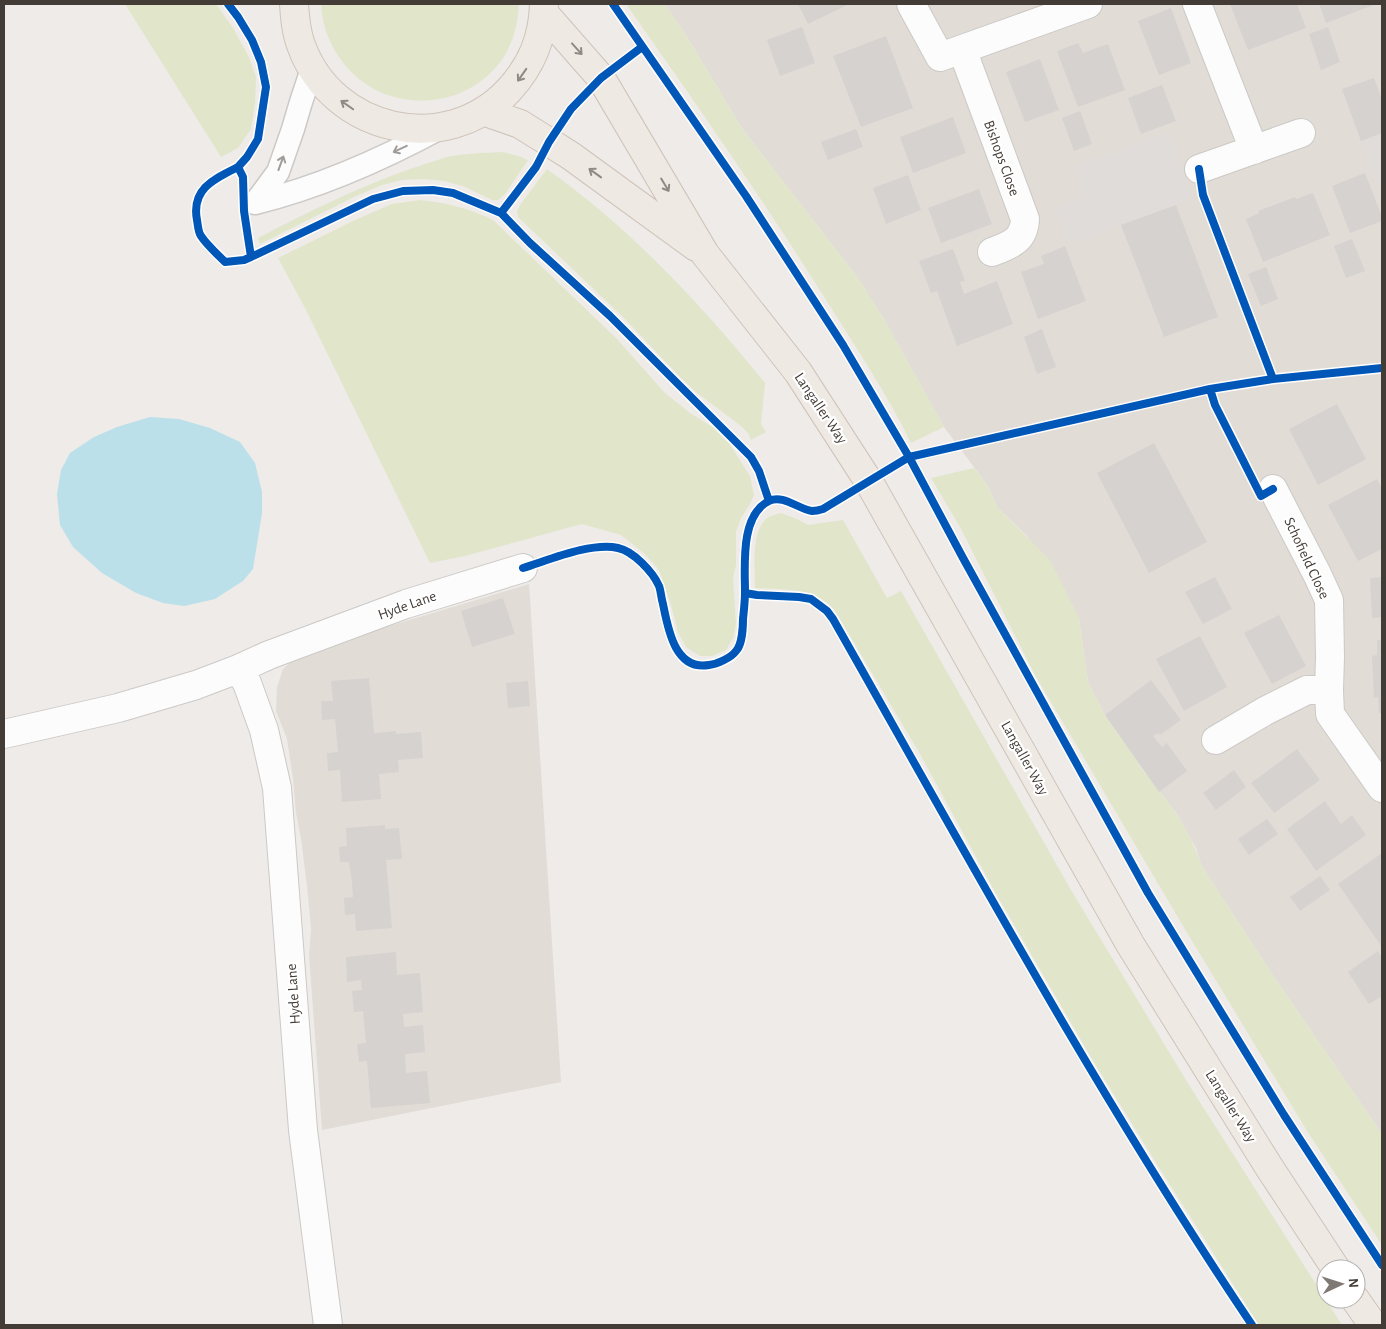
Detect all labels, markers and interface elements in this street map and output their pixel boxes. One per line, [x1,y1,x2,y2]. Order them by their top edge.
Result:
one-way arrow [571,43,583,56]
one-way arrow [516,68,527,82]
one-way arrow [340,100,354,110]
street label: Bishops Close [981,118,1022,198]
one-way arrow [393,145,408,155]
one-way arrow [277,155,286,171]
one-way arrow [588,168,602,178]
one-way arrow [660,178,670,192]
street label: Langaller Way [791,370,850,447]
street label: Schofield Close [1281,515,1332,601]
street label: Hyde Lane [376,588,438,622]
street label: Langaller Way [998,719,1051,798]
street label: Hyde Lane [284,963,303,1025]
street label: Langaller Way [1202,1067,1259,1146]
north arrow [1316,1259,1366,1309]
text: N [1346,1278,1360,1289]

